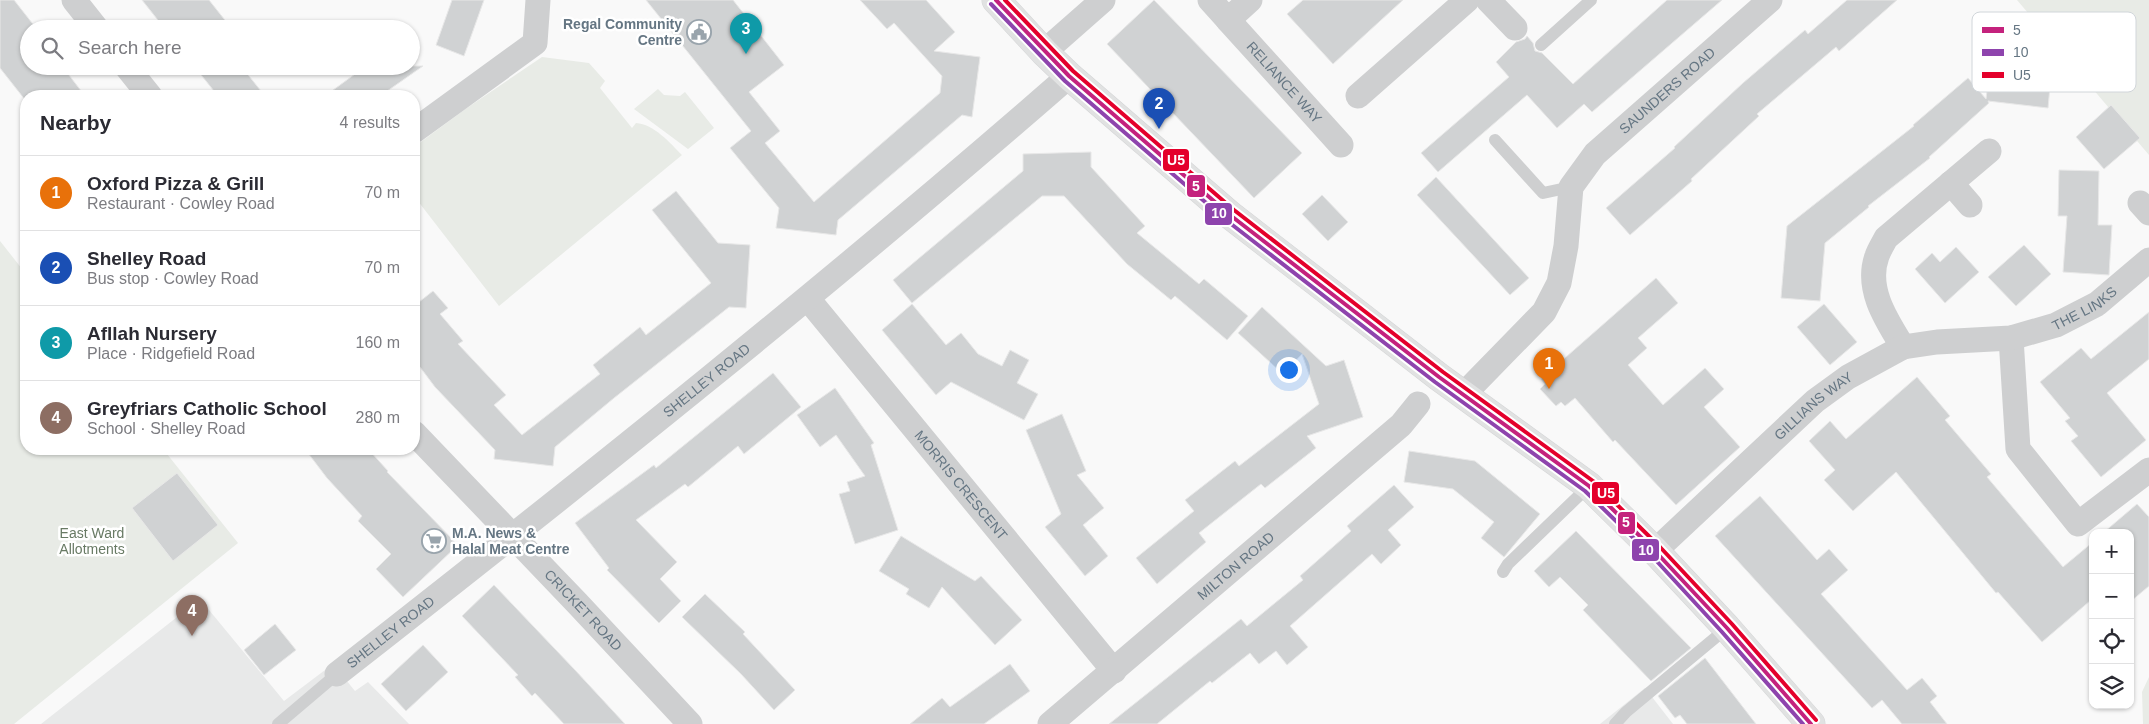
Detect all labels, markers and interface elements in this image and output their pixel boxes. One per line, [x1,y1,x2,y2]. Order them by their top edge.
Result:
legend [1972,12,2136,92]
pin: 3 [730,13,762,54]
place label: Regal Community Centre [563,16,682,48]
public building icon: Regal Community Centre [686,19,712,45]
search box [20,20,420,75]
text: 5 [2013,22,2021,38]
icon: search [38,34,66,62]
text: Search here [78,37,182,58]
street label: RELIANCE WAY [1243,38,1326,127]
street label: SAUNDERS ROAD [1616,44,1718,137]
text: 10 [2013,44,2029,60]
text: U5 [2013,67,2031,83]
pin: 2 [1143,88,1175,129]
text: Nearby [40,111,111,134]
text: 4 results [340,114,400,131]
line badge: U5 [1162,148,1190,172]
text: U5 [1167,152,1185,168]
text: Oxford Pizza & Grill [87,173,264,194]
line badge: 5 [1186,174,1206,198]
text: 5 [1192,178,1200,194]
text: 1 [52,184,60,201]
text: 70 m [364,184,400,201]
text: Restaurant · Cowley Road [87,195,275,212]
line badge: 10 [1204,202,1233,226]
text: 10 [1211,205,1227,221]
text: Shelley Road [87,248,206,269]
text: 2 [52,259,60,276]
text: 70 m [364,259,400,276]
text: Bus stop · Cowley Road [87,270,259,287]
street label: THE LINKS [2049,283,2120,334]
text: Afllah Nursery [87,323,217,344]
text: 3 [52,334,60,351]
text: 160 m [356,334,400,351]
street label: SHELLEY ROAD [660,340,753,420]
text: Place · Ridgefield Road [87,345,255,362]
pin: 1 [1533,348,1565,389]
your location [1276,357,1302,383]
street label: GILLIANS WAY [1771,368,1856,443]
text: Greyfriars Catholic School [87,398,327,419]
text: 4 [52,409,60,426]
text: 280 m [356,409,400,426]
text: School · Shelley Road [87,420,245,437]
street label: MORRIS CRESCENT [911,427,1011,543]
line badge: U5 [1591,481,1620,505]
text: U5 [1597,485,1615,501]
line badge: 5 [1617,511,1636,535]
text: 5 [1622,514,1630,530]
park label: East Ward Allotments [59,525,125,557]
place label: M.A. News & Halal Meat Centre [452,525,570,557]
supermarket icon: M.A. News & Halal Meat Centre [421,528,447,554]
street label: MILTON ROAD [1194,529,1277,603]
map controls [2089,529,2134,709]
button: + [2089,529,2134,574]
line badge: 10 [1631,538,1660,562]
text: 10 [1638,542,1654,558]
street label: CRICKET ROAD [541,566,625,654]
button: − [2089,574,2134,619]
street label: SHELLEY ROAD [343,593,438,671]
pin: 4 [176,595,208,636]
button: locate [2089,619,2134,664]
button: layers [2089,664,2134,709]

